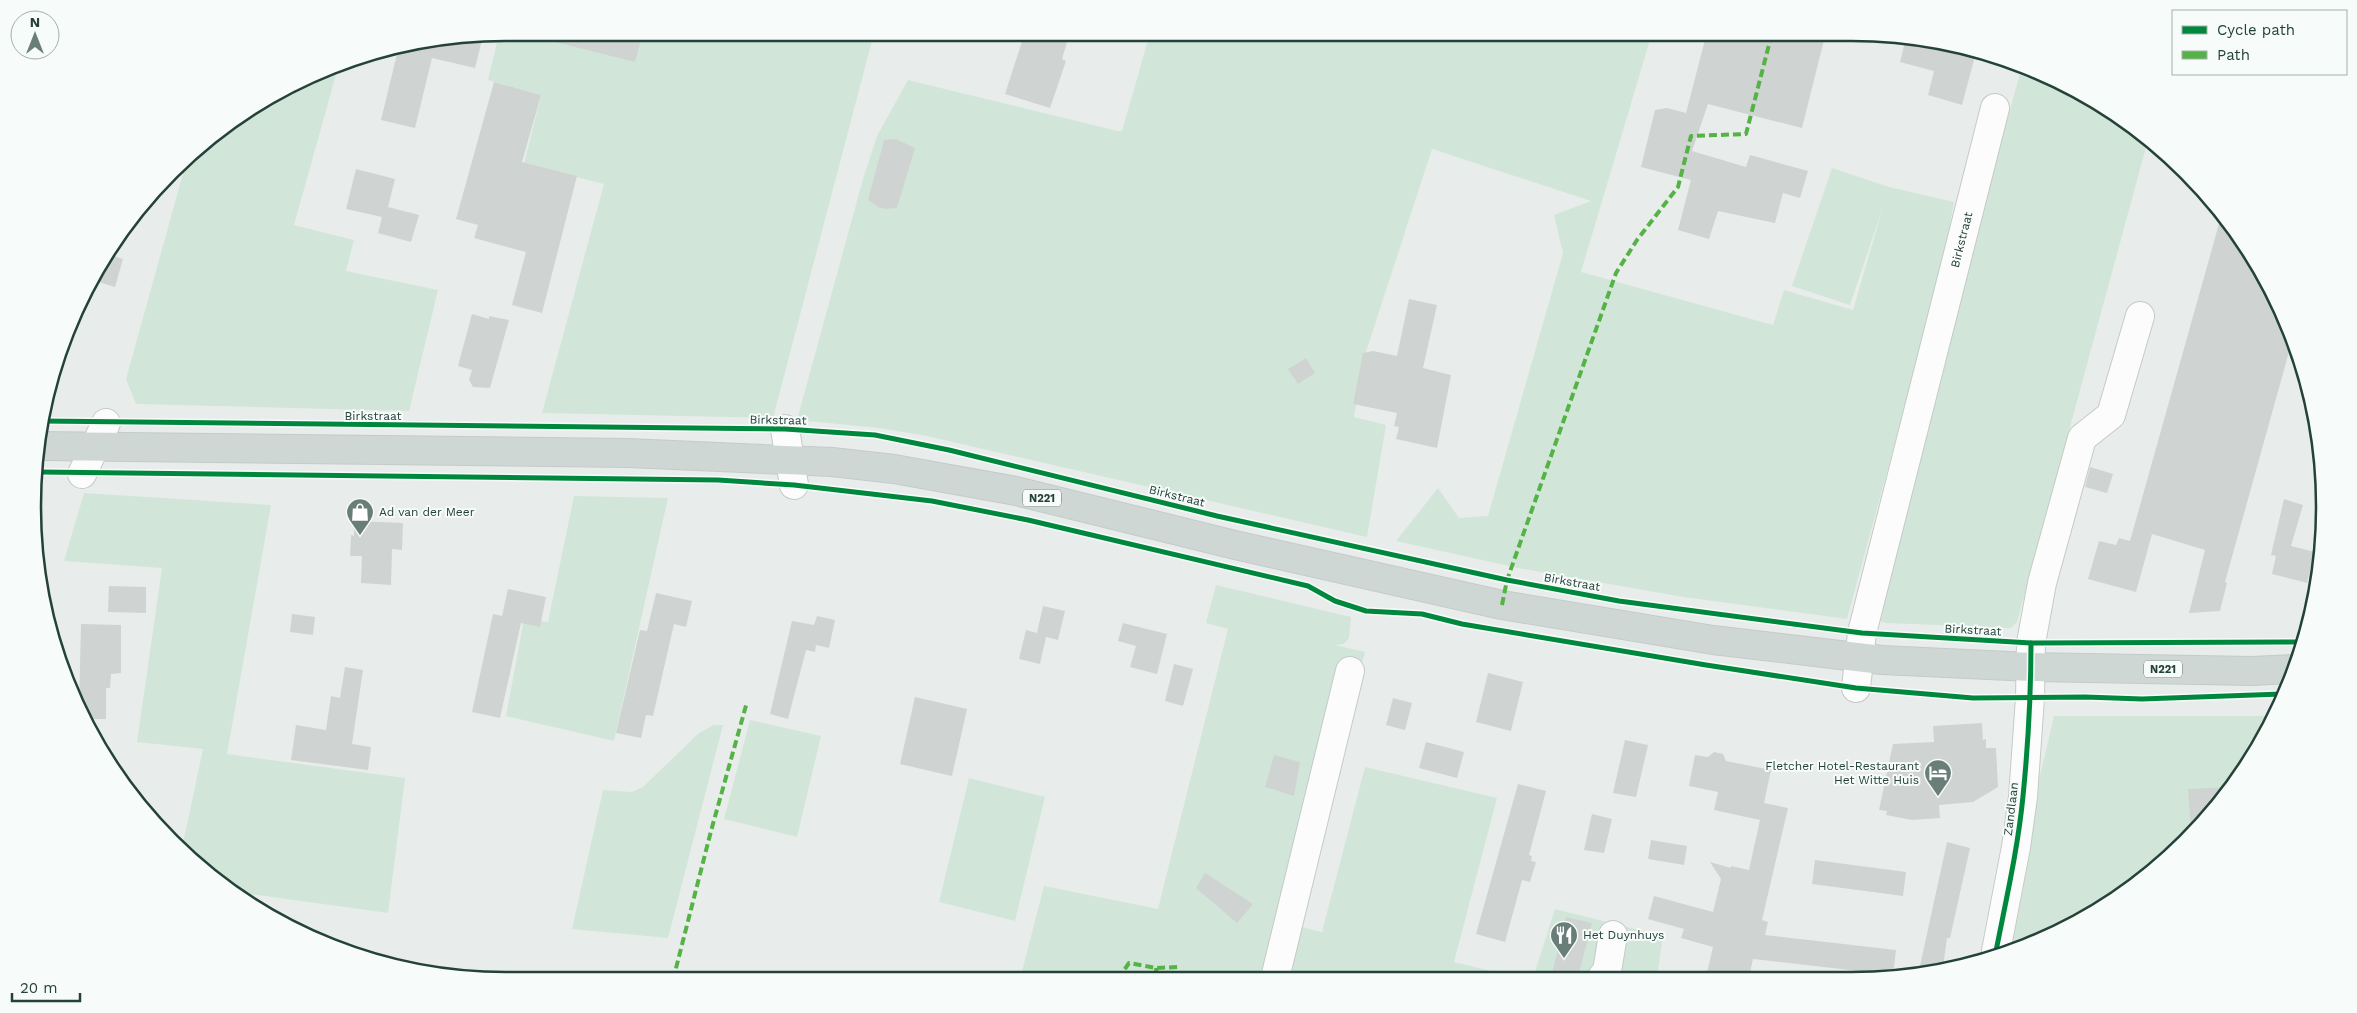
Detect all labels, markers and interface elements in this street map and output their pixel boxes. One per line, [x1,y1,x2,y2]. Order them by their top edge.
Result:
north arrow [10,10,60,60]
legend [2172,10,2347,75]
text: N [30,14,40,30]
text: Cycle path [2217,21,2295,39]
text: Path [2217,46,2250,64]
street label: Birkstraat [1948,210,1975,269]
street label: Birkstraat [344,409,402,423]
street label: Birkstraat [749,413,807,427]
street label: Birkstraat [1148,482,1206,510]
road number: N221 [1023,489,1061,506]
shop icon: Ad van der Meer [345,497,375,536]
place label: Ad van der Meer [379,505,475,519]
street label: Birkstraat [1543,570,1601,594]
street label: Birkstraat [1944,622,2002,638]
road number: N221 [2144,661,2182,678]
hotel icon: Fletcher Hotel-Restaurant Het Witte Huis [1923,758,1953,797]
place label: Fletcher Hotel-Restaurant Het Witte Huis [1765,759,1919,787]
street label: Zandlaan [2001,781,2021,837]
restaurant icon: Het Duynhuys [1549,920,1579,959]
place label: Het Duynhuys [1583,928,1664,942]
scale bar [12,970,80,1002]
text: 20 m [20,979,58,997]

